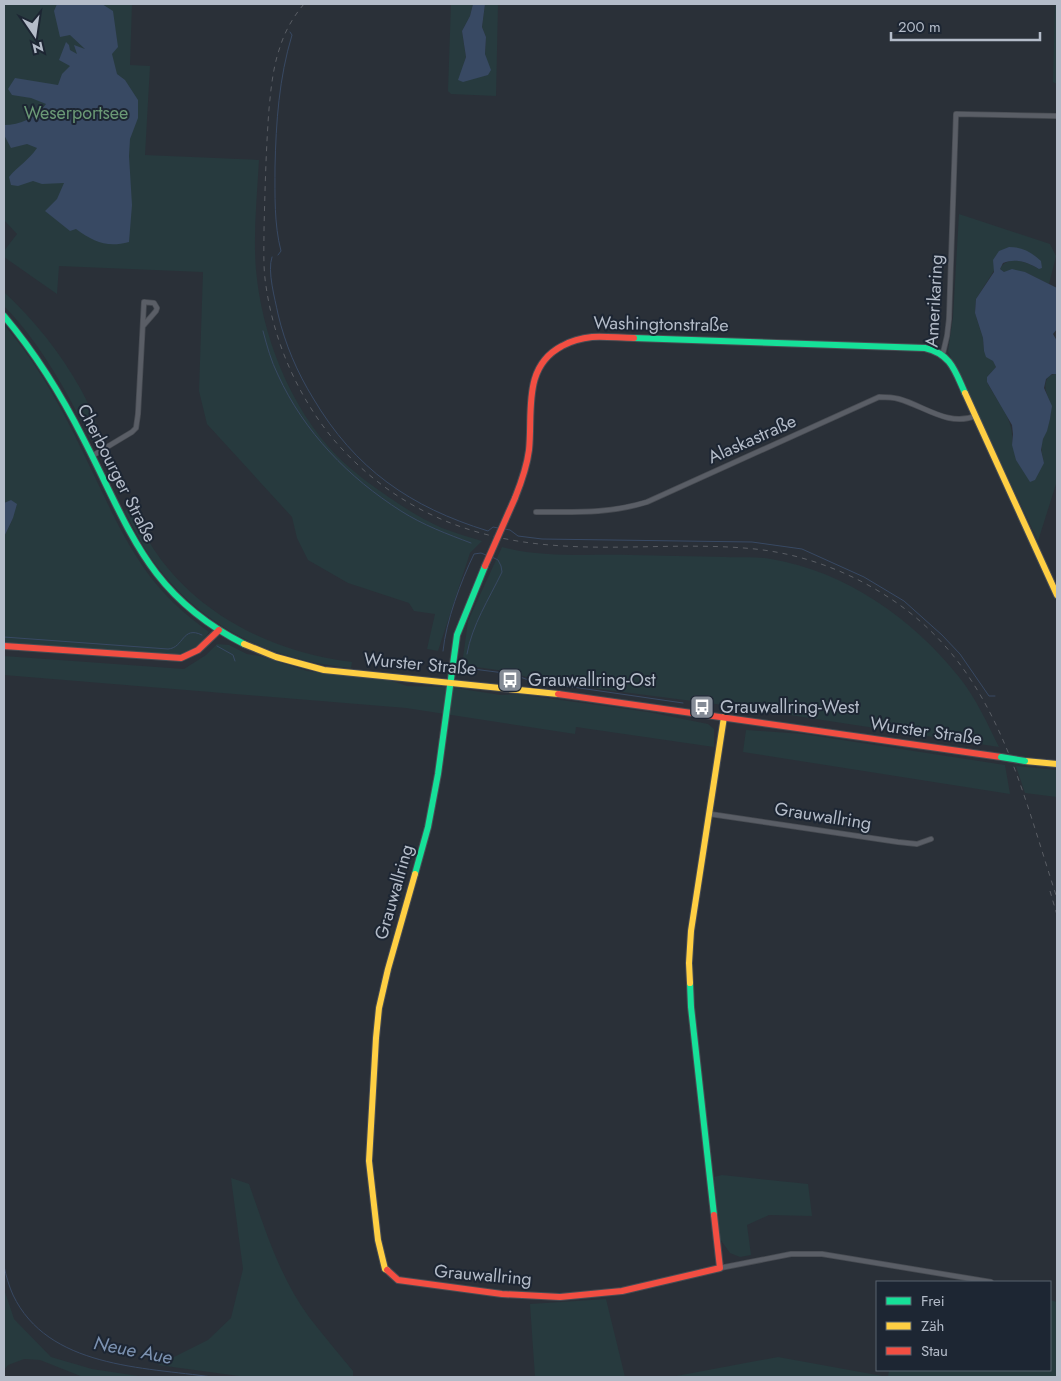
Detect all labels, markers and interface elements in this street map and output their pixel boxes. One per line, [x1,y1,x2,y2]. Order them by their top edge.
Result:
north arrow [10,10,60,60]
scale bar [891,10,1040,42]
text: 200 m [898,16,941,38]
text: N [30,37,46,59]
park label: Weserportsee [24,100,128,126]
street label: Amerikaring [919,254,949,348]
street label: Washingtonstraße [593,310,729,338]
street label: Cherbourger Straße [71,399,163,547]
street label: Alaskastraße [704,408,800,470]
street label: Wurster Straße [363,646,477,682]
bus stop icon: Grauwallring-Ost [497,667,523,693]
place label: Grauwallring-Ost [528,667,656,693]
bus stop icon: Grauwallring-West [689,694,715,720]
place label: Grauwallring-West [720,694,860,720]
street label: Wurster Straße [868,710,984,752]
street label: Grauwallring [773,795,873,837]
street label: Grauwallring [368,841,420,943]
street label: Grauwallring [433,1258,533,1292]
legend [876,1281,1051,1371]
text: Frei [921,1290,945,1312]
text: Zäh [921,1315,944,1337]
water label: Neue Aue [91,1329,175,1371]
text: Stau [921,1340,948,1362]

